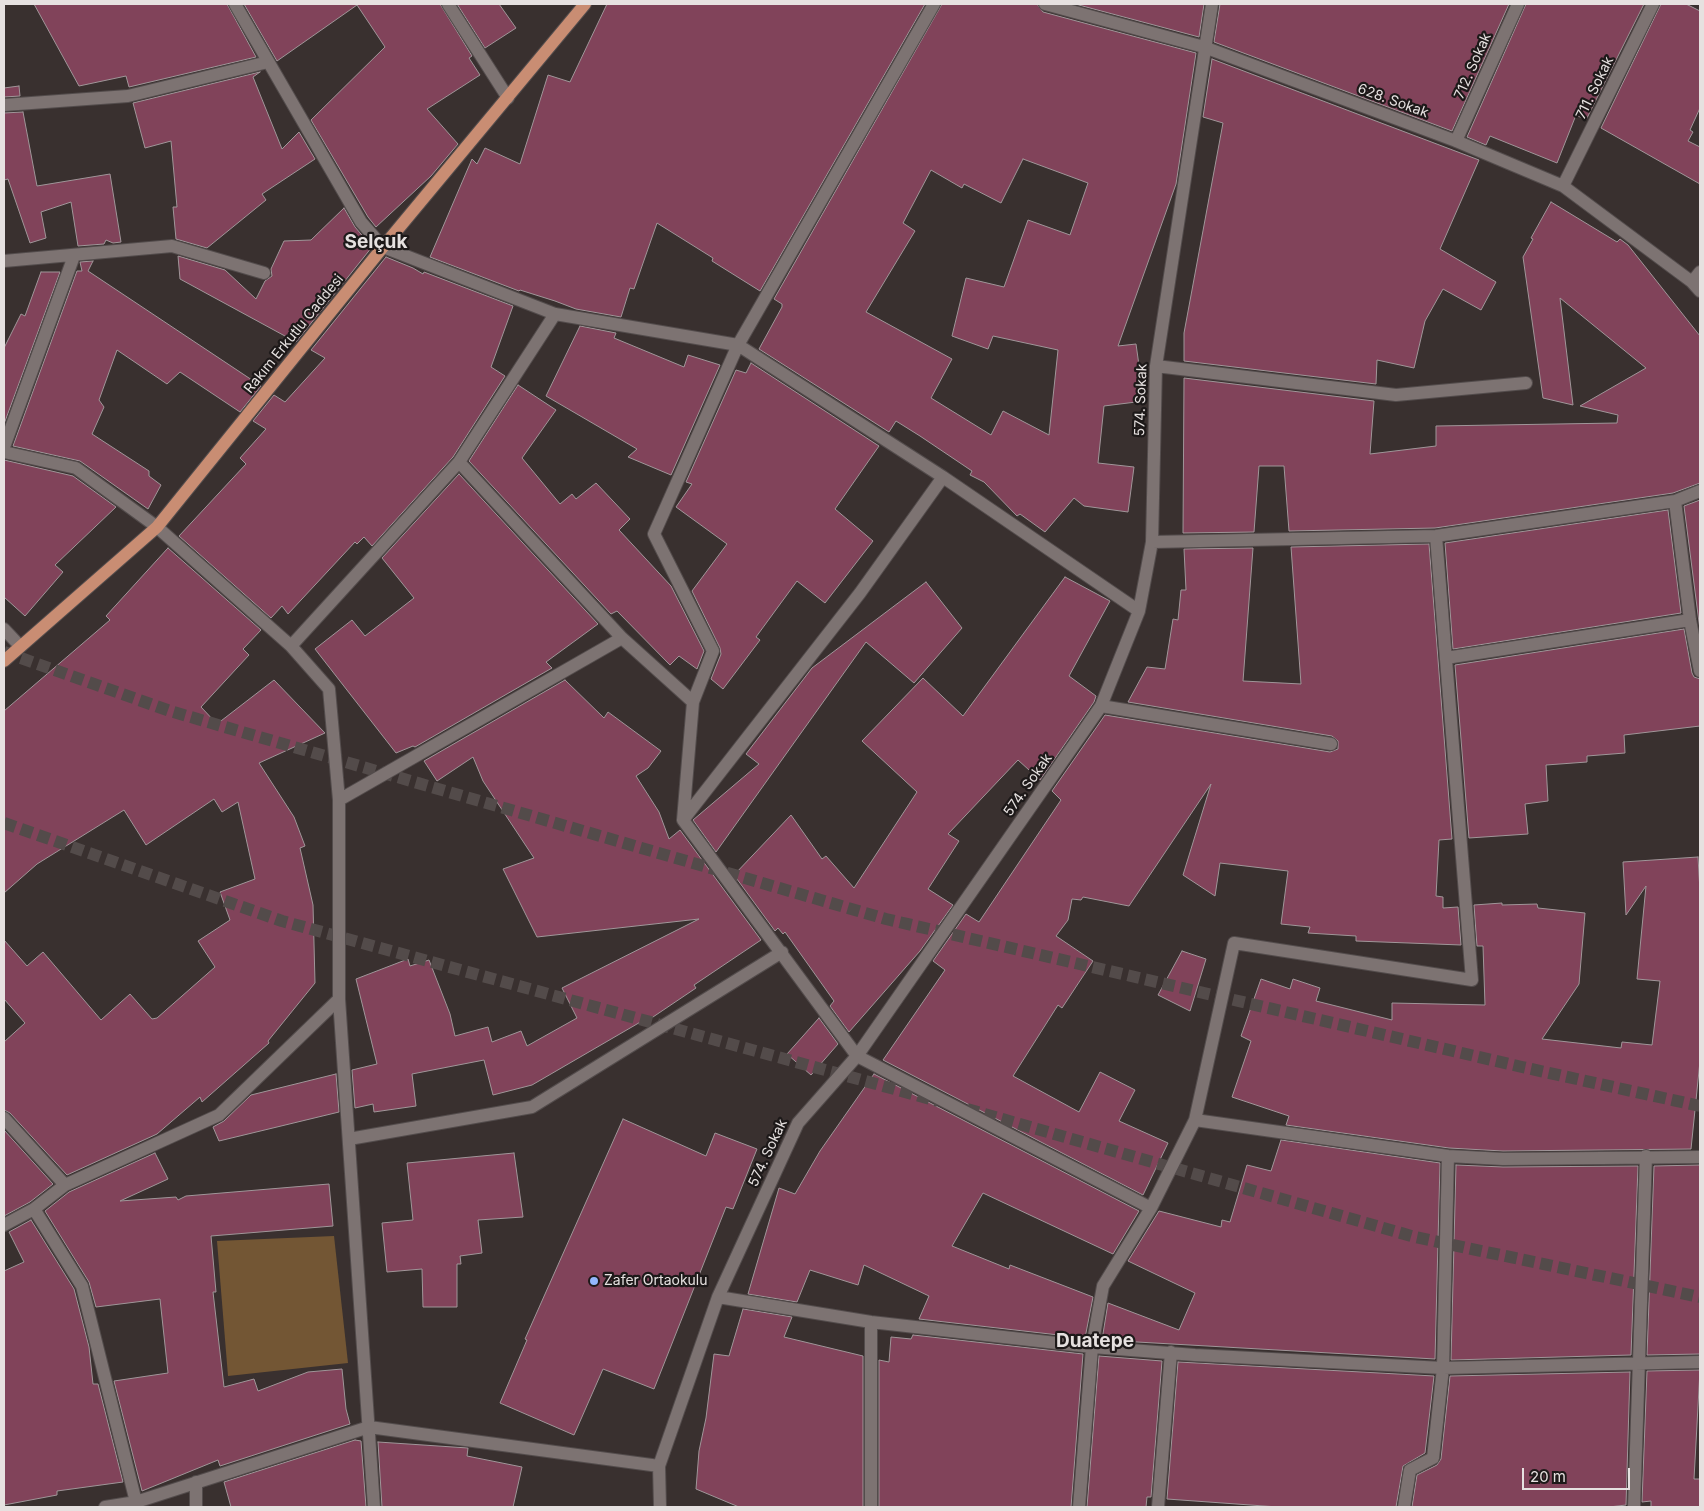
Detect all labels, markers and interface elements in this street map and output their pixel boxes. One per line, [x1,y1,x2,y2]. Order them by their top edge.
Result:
street label: 712. Sokak [1451,30,1495,102]
street label: 711. Sokak [1573,54,1617,122]
street label: 628. Sokak [1355,80,1431,122]
district label: Selçuk [345,231,407,253]
street label: Rakım Erkutlu Caddesi [241,271,347,397]
street label: 574. Sokak [1131,363,1151,437]
street label: 574. Sokak [1000,750,1056,820]
street label: 574. Sokak [745,1116,791,1190]
place label: Zafer Ortaokulu [604,1273,708,1289]
marker: Zafer Ortaokulu [588,1275,600,1287]
district label: Duatepe [1056,1330,1134,1352]
scale bar [1524,1458,1632,1490]
text: 20 m [1530,1467,1566,1486]

